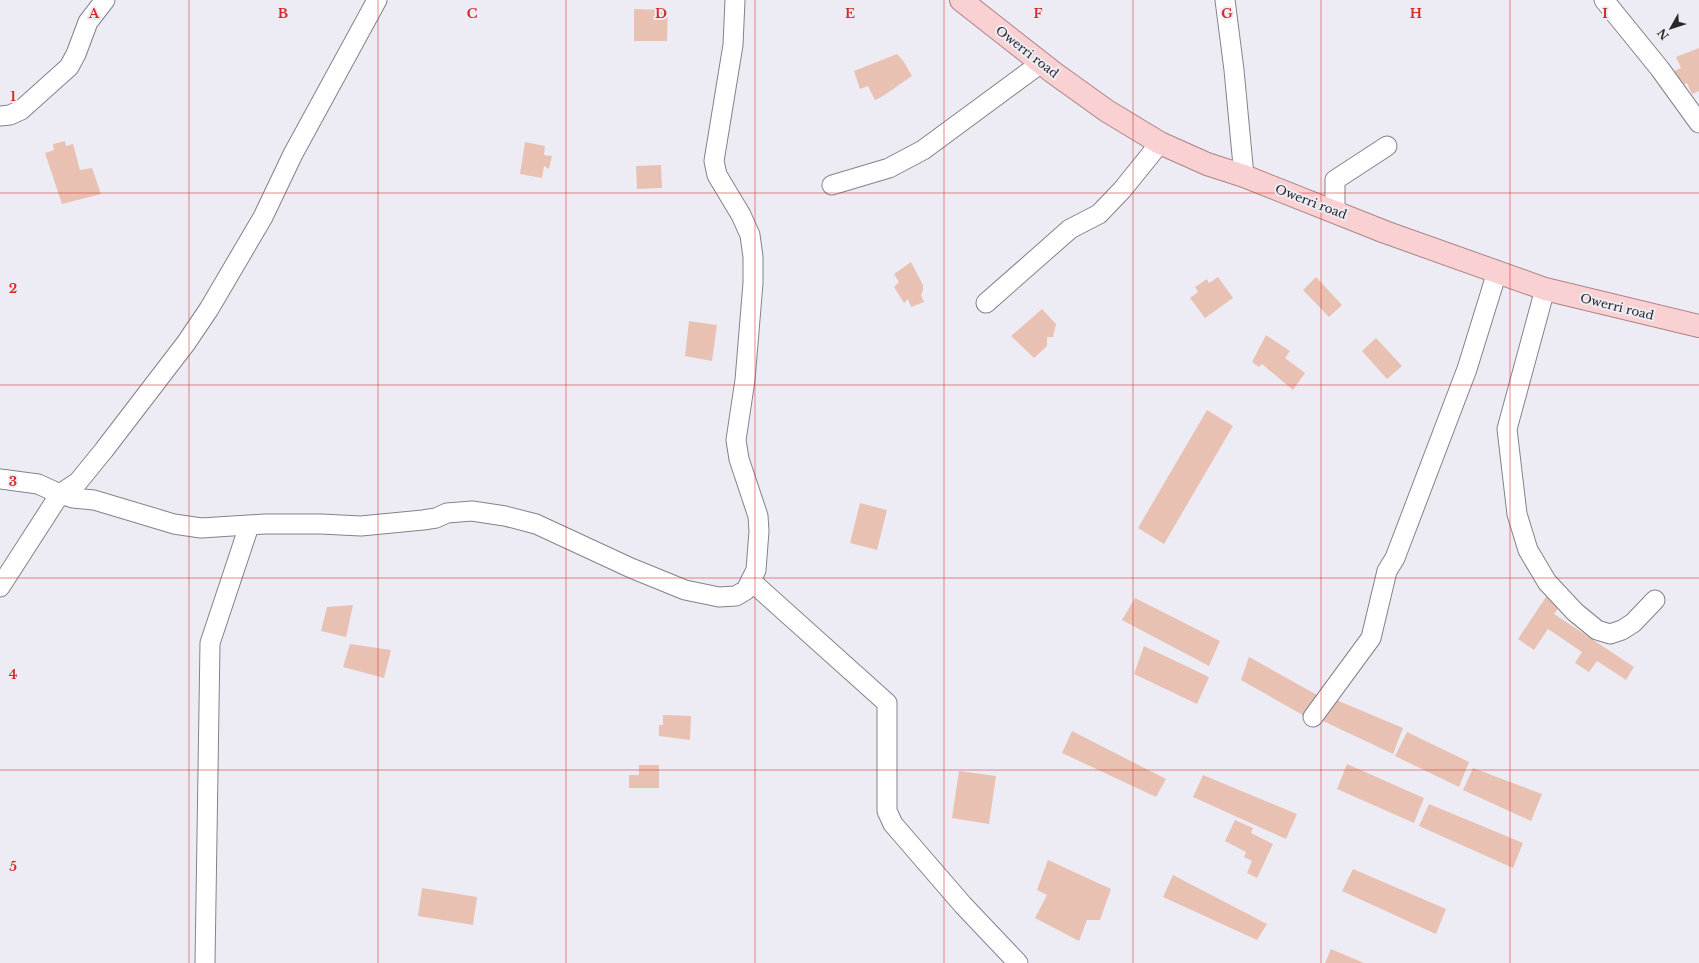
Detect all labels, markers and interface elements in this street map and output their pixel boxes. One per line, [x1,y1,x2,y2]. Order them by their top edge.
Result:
text: A [88,5,100,22]
text: B [278,5,288,22]
text: C [467,5,478,22]
text: D [655,5,667,22]
text: E [845,5,855,22]
text: F [1034,5,1043,22]
text: G [1221,5,1233,22]
text: H [1410,5,1422,22]
text: I [1602,5,1608,22]
north arrow [1651,8,1691,48]
street label: Owerri road [993,22,1062,81]
text: N [1654,25,1672,43]
text: 1 [10,88,16,105]
street label: Owerri road [1273,181,1349,222]
text: 2 [9,280,17,297]
street label: Owerri road [1579,290,1656,323]
text: 3 [9,473,17,490]
text: 4 [9,666,18,683]
text: 5 [9,858,17,875]

